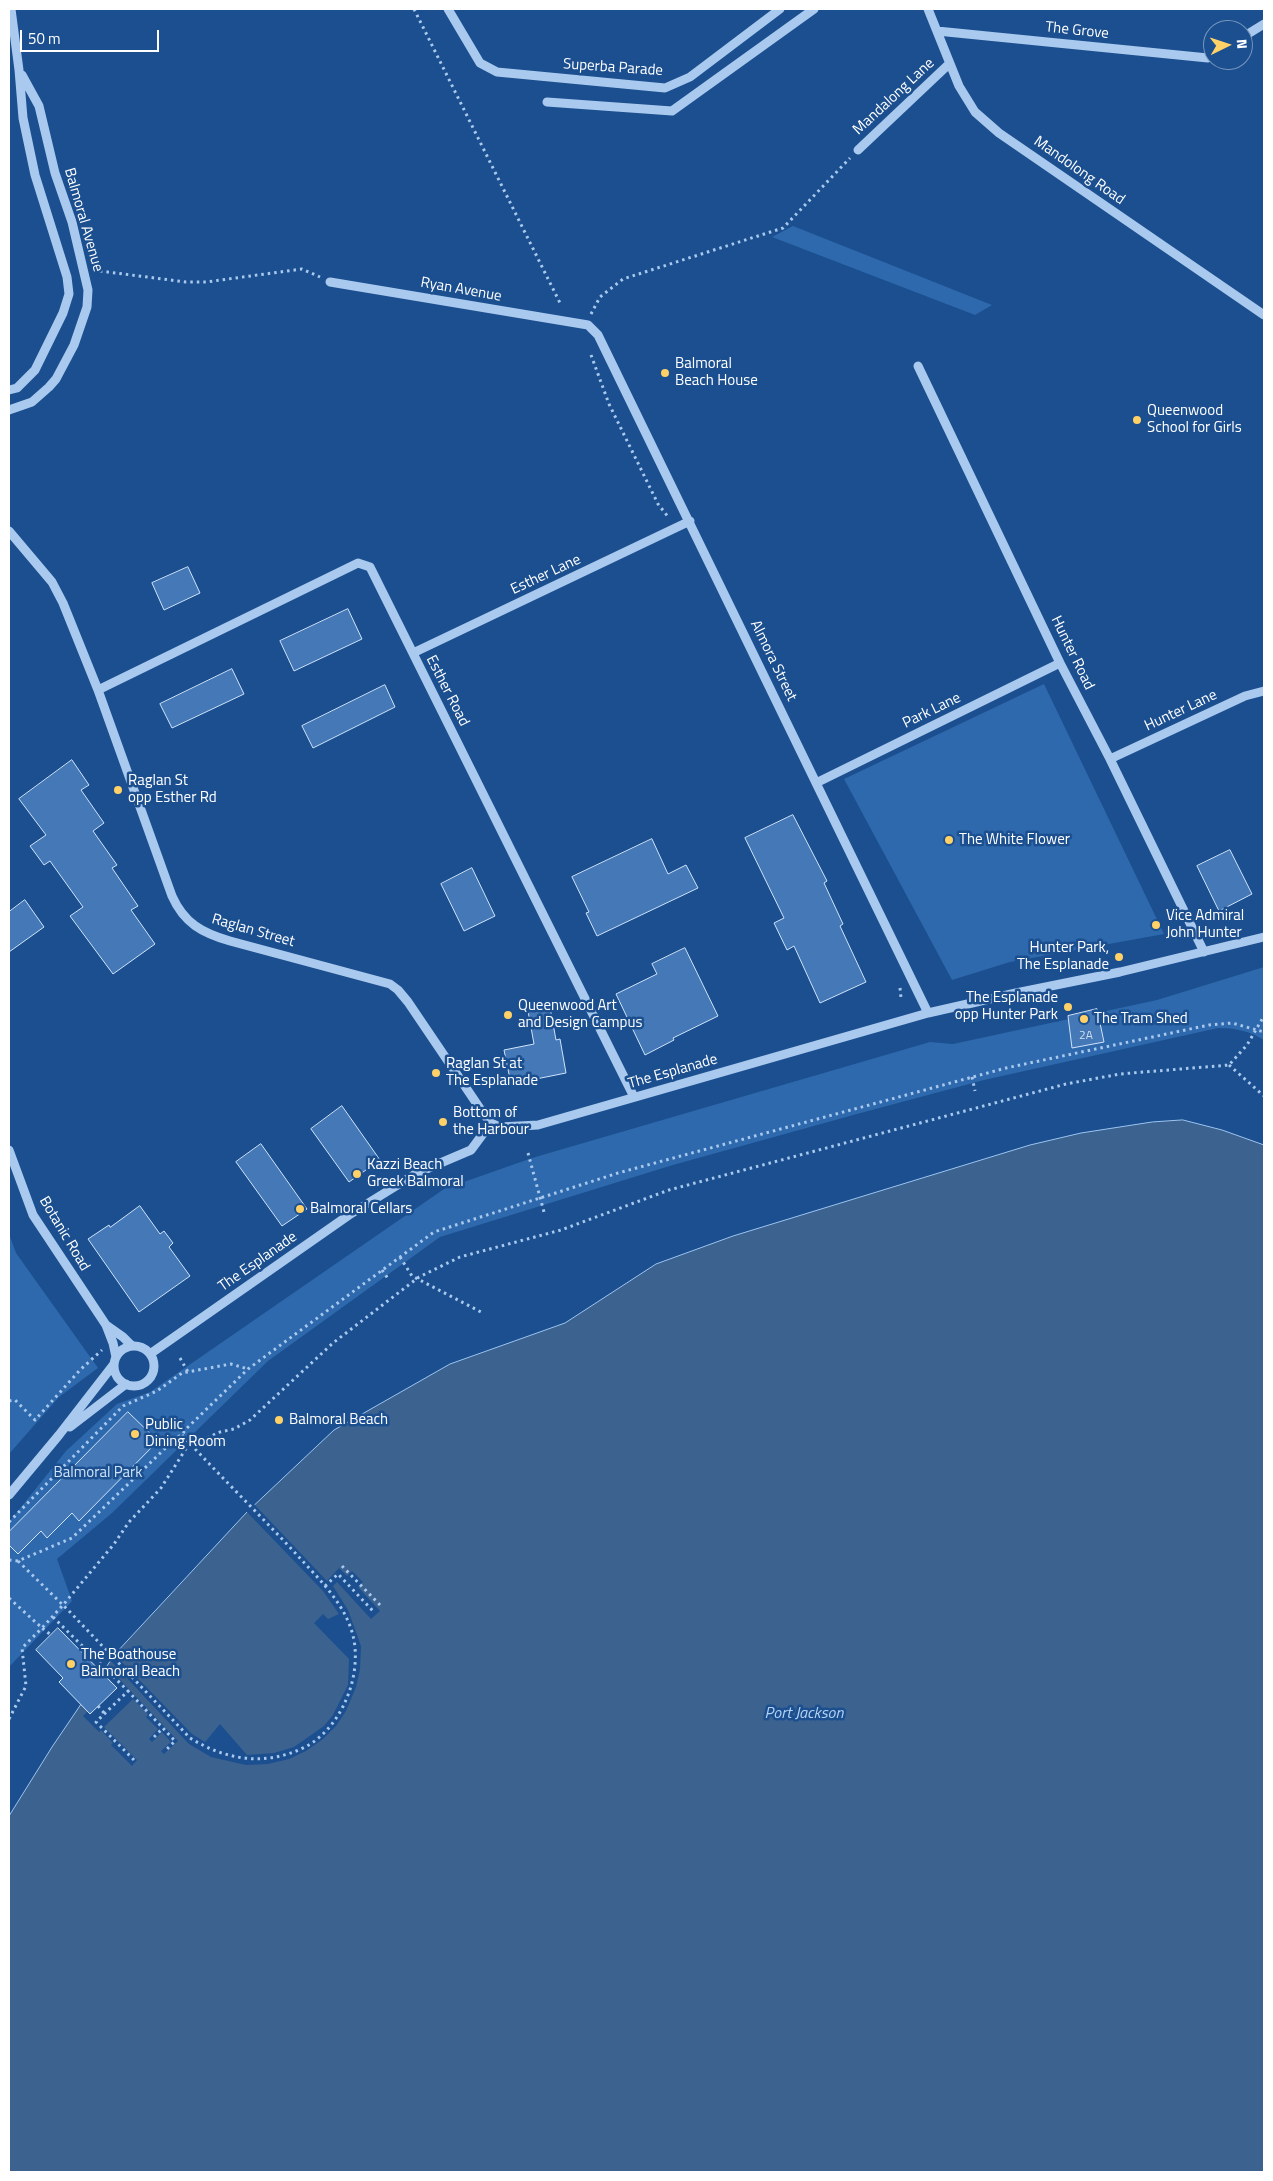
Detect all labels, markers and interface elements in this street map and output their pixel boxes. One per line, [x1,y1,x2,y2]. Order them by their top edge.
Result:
street label: The Grove [1044,19,1110,43]
scale bar [22,20,161,52]
north arrow [1203,20,1253,70]
text: 50 m [28,27,61,50]
text: N [1232,38,1253,50]
street label: Mandalong Lane [850,55,938,139]
street label: Superba Parade [562,56,664,80]
street label: Mandolong Road [1030,133,1128,209]
street label: Balmoral Avenue [60,166,106,274]
street label: Ryan Avenue [419,274,503,306]
place label: Balmoral Beach House [675,355,758,390]
marker: Balmoral Beach House [659,367,671,379]
place label: Queenwood School for Girls [1147,402,1242,437]
marker: Queenwood School for Girls [1131,414,1143,426]
street label: Esther Lane [508,551,584,599]
street label: Hunter Road [1046,613,1098,693]
street label: Almora Street [746,618,800,704]
street label: Esther Road [421,653,473,729]
street label: Hunter Lane [1142,686,1220,736]
street label: Park Lane [900,689,964,733]
place label: Raglan St opp Esther Rd [128,772,217,807]
marker: Raglan St opp Esther Rd [112,784,124,796]
place label: The White Flower [959,831,1070,849]
marker: The White Flower [943,834,955,846]
place label: Vice Admiral John Hunter [1166,907,1244,942]
street label: Raglan Street [209,911,297,951]
marker: Vice Admiral John Hunter [1150,919,1162,931]
place label: Hunter Park, The Esplanade [1017,939,1109,974]
marker: Hunter Park, The Esplanade [1113,951,1125,963]
place label: The Esplanade opp Hunter Park [955,989,1058,1024]
place label: Queenwood Art and Design Campus [518,997,642,1032]
marker: The Esplanade opp Hunter Park [1062,1001,1074,1013]
marker: Queenwood Art and Design Campus [502,1009,514,1021]
place label: The Tram Shed [1094,1010,1188,1028]
marker: The Tram Shed [1078,1013,1090,1025]
house number: 2A [1079,1029,1093,1043]
street label: The Esplanade [626,1051,720,1093]
place label: Raglan St at The Esplanade [446,1055,538,1090]
marker: Raglan St at The Esplanade [430,1067,442,1079]
place label: Bottom of the Harbour [453,1104,529,1139]
marker: Bottom of the Harbour [437,1116,449,1128]
place label: Kazzi Beach Greek Balmoral [367,1156,464,1191]
marker: Kazzi Beach Greek Balmoral [351,1168,363,1180]
street label: Botanic Road [35,1194,93,1274]
place label: Balmoral Cellars [310,1200,412,1218]
marker: Balmoral Cellars [294,1203,306,1215]
street label: The Esplanade [215,1228,301,1296]
place label: Balmoral Beach [289,1411,388,1429]
marker: Balmoral Beach [273,1414,285,1426]
place label: Public Dining Room [145,1416,226,1451]
marker: Public Dining Room [129,1428,141,1440]
park label: Balmoral Park [54,1464,142,1482]
place label: The Boathouse Balmoral Beach [81,1646,180,1681]
marker: The Boathouse Balmoral Beach [65,1658,77,1670]
water label: Port Jackson [765,1704,843,1724]

